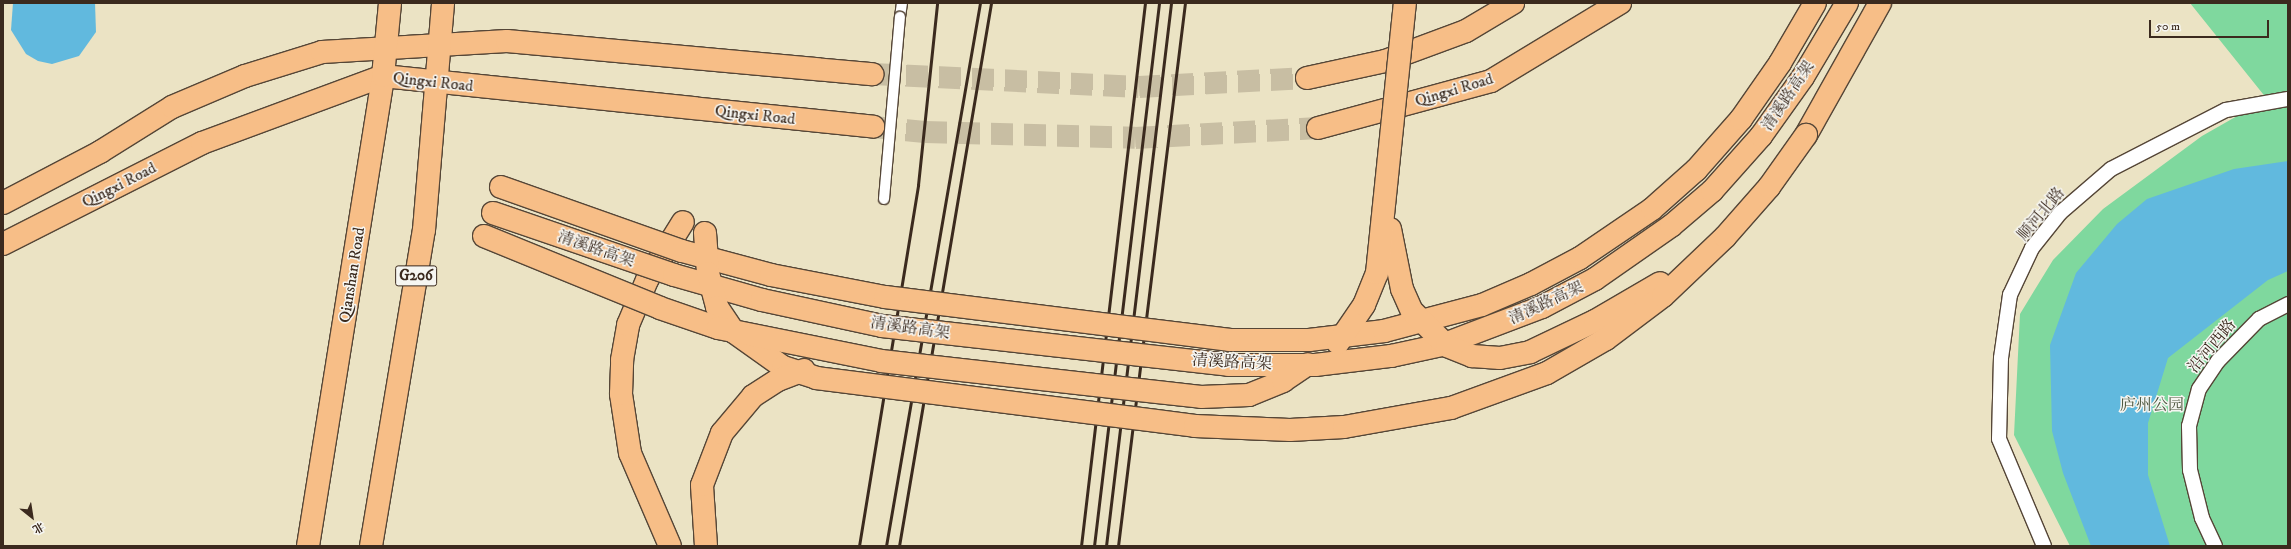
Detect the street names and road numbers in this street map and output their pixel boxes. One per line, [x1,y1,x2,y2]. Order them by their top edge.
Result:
street label: 清溪路高架 [1758,57,1818,135]
street label: Qingxi Road [392,68,474,96]
street label: Qingxi Road [1413,69,1495,111]
street label: Qingxi Road [714,101,796,129]
street label: Qingxi Road [79,158,159,212]
street label: 顺河北路 [2013,183,2069,245]
street label: Qianshan Road [335,226,369,324]
street label: 清溪路高架 [555,227,637,271]
road number: G206 [395,263,437,289]
street label: 清溪路高架 [1506,277,1586,329]
street label: 清溪路高架 [869,313,951,343]
street label: 沿河西路 [2184,315,2240,377]
street label: 清溪路高架 [1192,350,1272,374]

